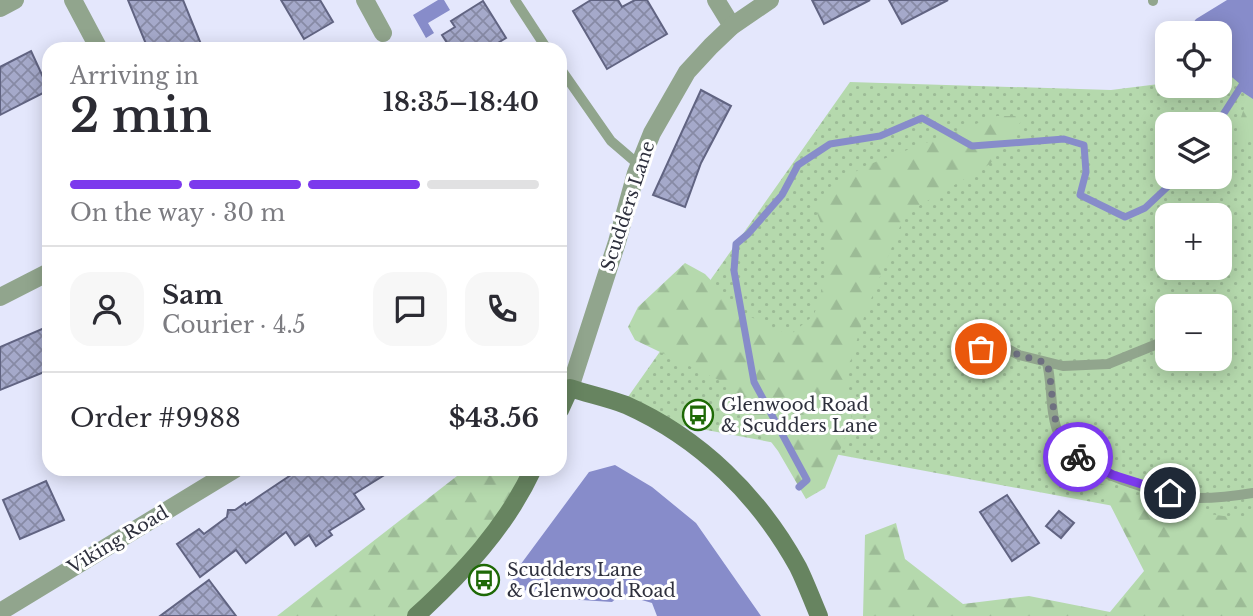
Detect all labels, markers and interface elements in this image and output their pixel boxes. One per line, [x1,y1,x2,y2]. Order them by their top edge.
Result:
map controls [1155,21,1232,371]
button: locate [1155,21,1232,98]
text: Arriving in [70,62,199,90]
text: 18:35–18:40 [382,86,539,118]
text: 2 min [70,87,212,144]
button: layers [1155,112,1232,189]
street label: Scudders Lane [597,138,659,274]
text: On the way · 30 m [70,199,285,227]
button: + [1155,203,1232,280]
button: person [70,272,144,346]
button: chat [373,272,447,346]
button: phone [465,272,539,346]
text: Sam [162,279,223,311]
button: − [1155,294,1232,371]
text: Courier · 4.5 [162,311,306,339]
pin [951,319,1011,379]
icon: bag [962,330,1000,368]
place label: Glenwood Road & Scudders Lane [721,394,878,437]
bus stop icon: Glenwood Road & Scudders Lane [681,398,715,432]
text: Order #9988 [70,402,241,434]
text: $43.56 [449,402,539,434]
courier [1043,422,1113,492]
icon: bike [1059,438,1097,476]
pin [1140,463,1200,523]
icon: home [1151,474,1189,512]
street label: Viking Road [63,501,172,579]
place label: Scudders Lane & Glenwood Road [507,559,676,602]
bus stop icon: Scudders Lane & Glenwood Road [467,563,501,597]

